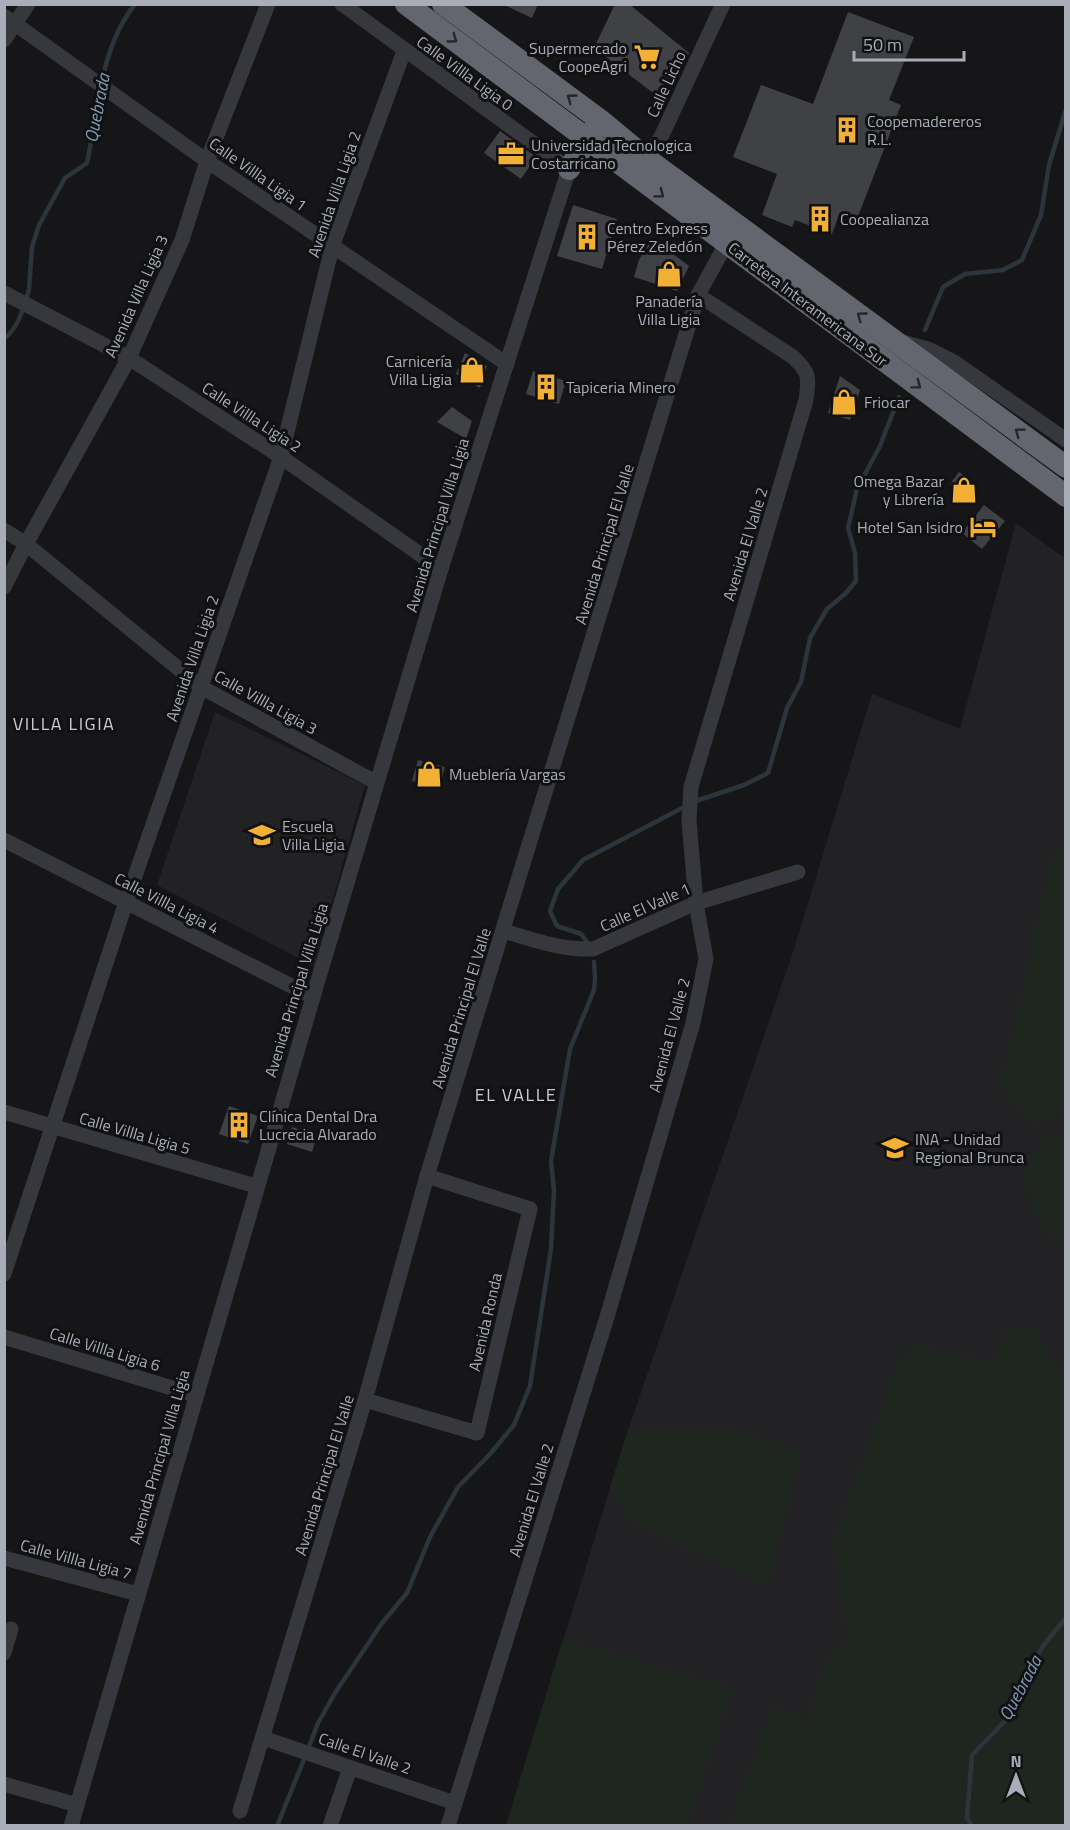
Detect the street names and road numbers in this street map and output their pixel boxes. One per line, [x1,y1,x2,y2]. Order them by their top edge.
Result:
street label: Calle Villla Ligia 0 [412,30,518,116]
street label: Calle Licho [640,47,692,121]
street label: Avenida Villa Ligia 2 [301,128,367,260]
street label: Calle Villla Ligia 1 [204,131,312,217]
street label: Avenida Villa Ligia 3 [98,231,174,361]
street label: Carretera Interamericana Sur [723,236,893,372]
street label: Calle Villla Ligia 2 [197,376,307,458]
street label: Avenida Principal Villa Ligia [399,435,475,615]
street label: Avenida Principal El Valle [568,461,640,627]
street label: Avenida El Valle 2 [716,484,774,604]
street label: Avenida Villa Ligia 2 [159,592,225,724]
street label: Calle Villla Ligia 3 [210,664,322,740]
street label: Calle Villla Ligia 4 [111,866,224,940]
street label: Calle El Valle 1 [596,876,694,938]
street label: Avenida Principal Villa Ligia [258,900,334,1080]
street label: Avenida Principal El Valle [425,925,497,1091]
street label: Avenida El Valle 2 [642,975,696,1095]
street label: Calle Villla Ligia 5 [77,1106,193,1160]
street label: Avenida Ronda [462,1270,508,1374]
street label: Calle Villla Ligia 6 [47,1321,163,1377]
street label: Avenida Principal Villa Ligia [123,1367,195,1547]
street label: Avenida Principal El Valle [288,1392,360,1558]
street label: Avenida El Valle 2 [502,1440,560,1560]
street label: Calle Villla Ligia 7 [18,1533,134,1585]
street label: Calle El Valle 2 [315,1726,415,1780]

